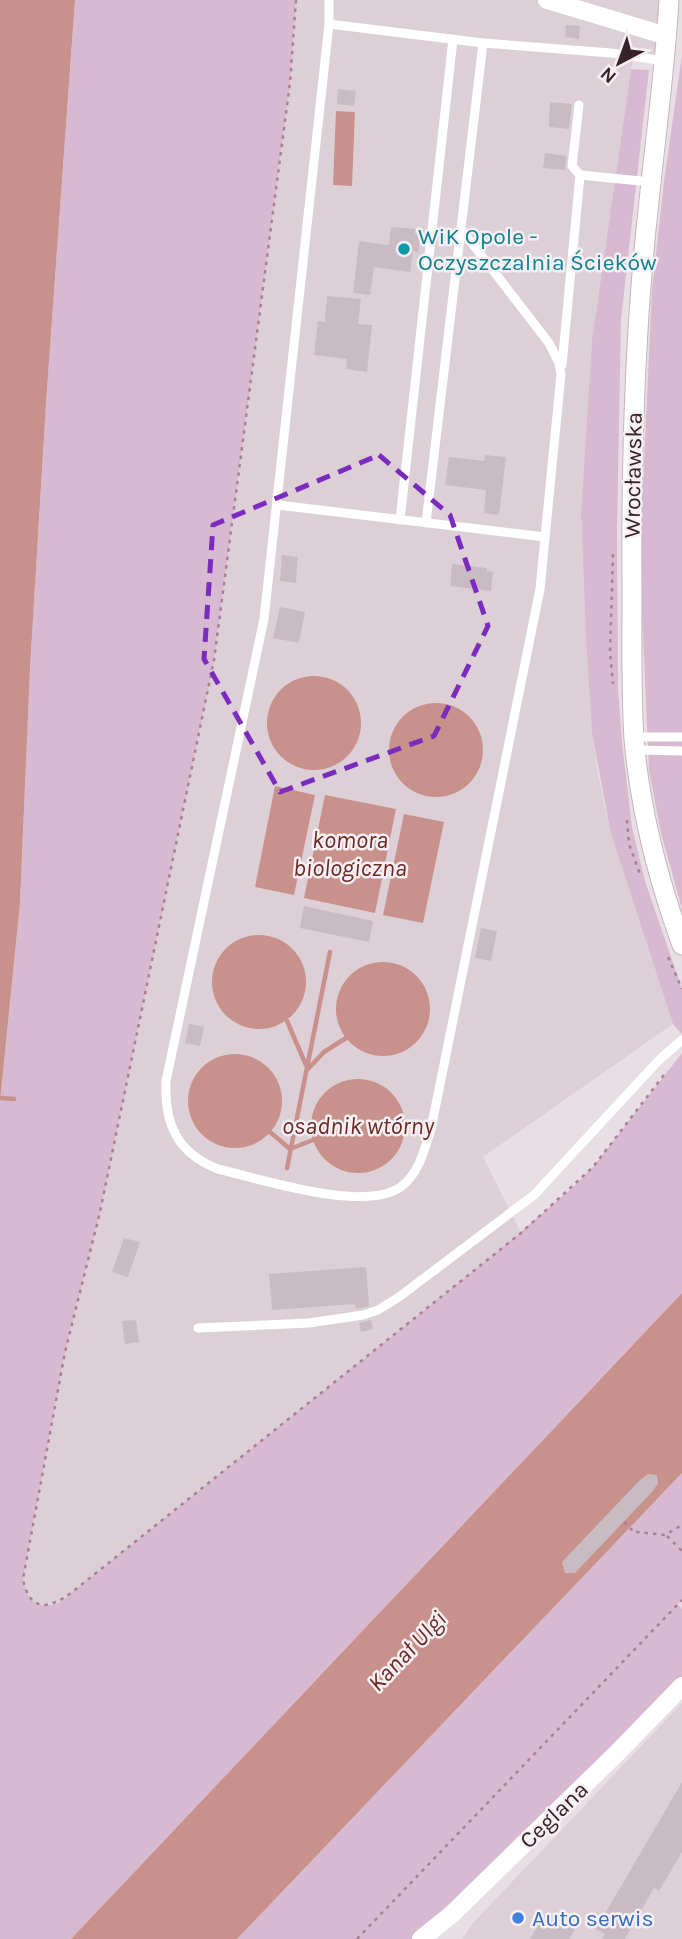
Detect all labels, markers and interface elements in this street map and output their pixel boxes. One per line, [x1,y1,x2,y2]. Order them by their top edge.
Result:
north arrow [584,28,654,98]
text: N [596,62,621,88]
place label: WiK Opole - Oczyszczalnia Ścieków [418,223,657,276]
marker: WiK Opole - Oczyszczalnia Ścieków [396,241,412,257]
street label: Wrocławska [618,412,648,538]
water label: komora biologiczna [293,826,407,882]
water label: osadnik wtórny [282,1112,435,1140]
water label: Kanał Ulgi [362,1605,452,1697]
street label: Ceglana [514,1776,594,1854]
place label: Auto serwis [532,1905,654,1932]
marker: Auto serwis [510,1910,526,1926]

